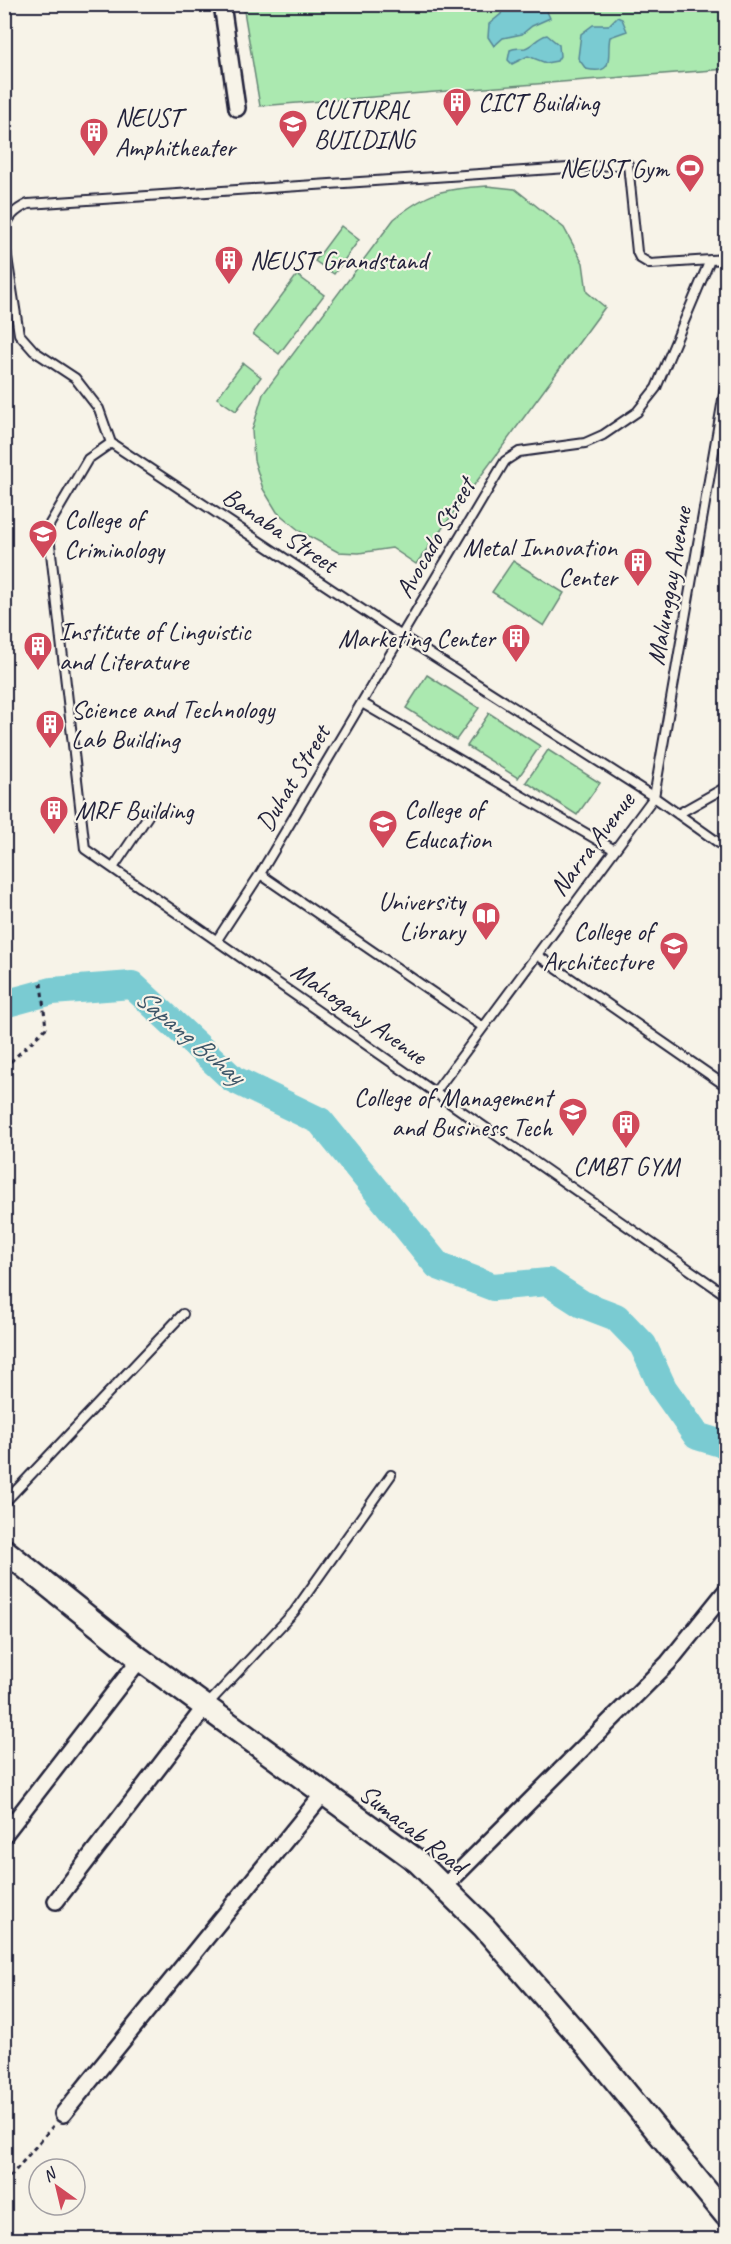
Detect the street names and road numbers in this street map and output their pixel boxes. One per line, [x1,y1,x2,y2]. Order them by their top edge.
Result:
street label: Avocado Street [388,469,484,604]
street label: Banaba Street [216,480,346,582]
street label: Malunggay Avenue [639,503,699,668]
street label: Duhat Street [248,717,339,837]
street label: Narra Avenue [542,784,643,903]
street label: Mahogany Avenue [285,954,434,1073]
street label: Sumacab Road [353,1777,476,1884]

